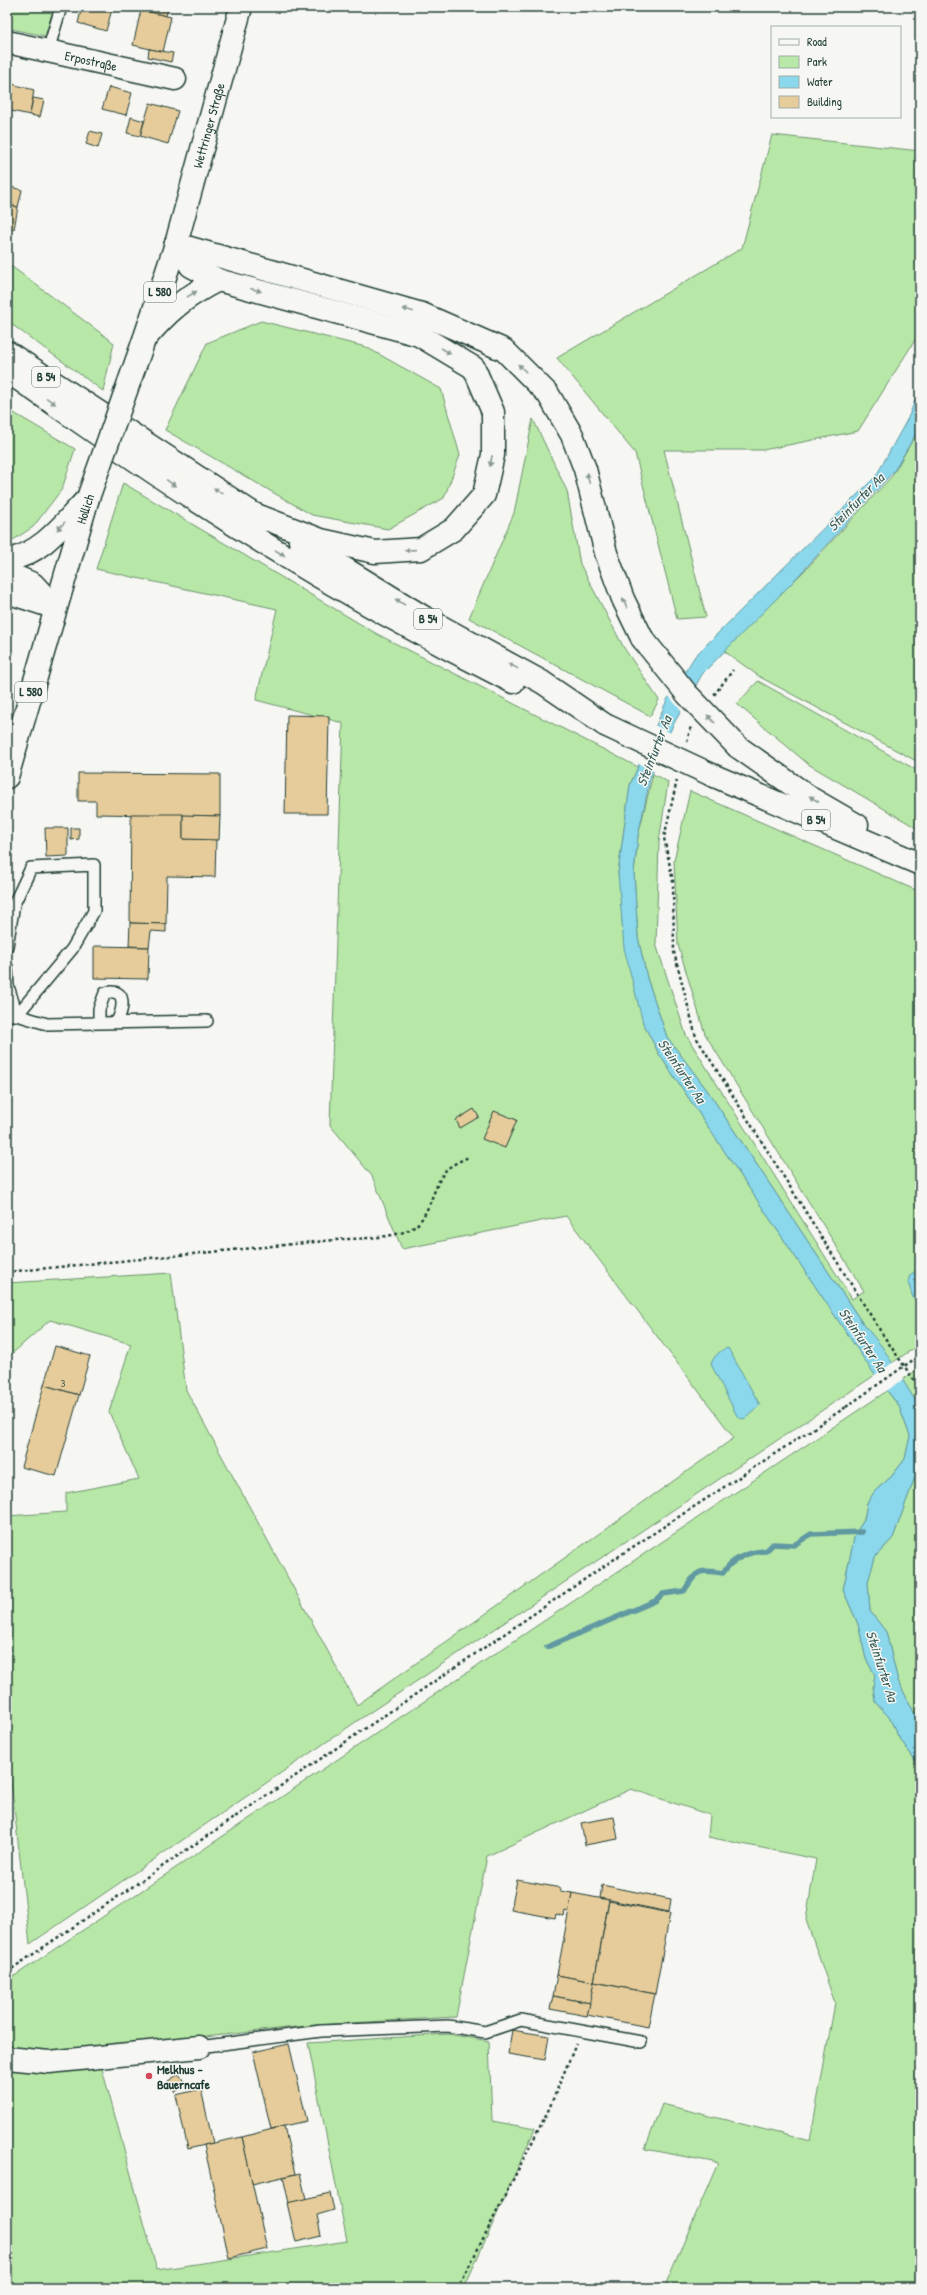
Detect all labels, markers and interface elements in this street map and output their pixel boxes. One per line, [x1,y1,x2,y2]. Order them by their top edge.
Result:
legend [771,26,901,118]
text: Road [807,33,827,50]
street label: Erpostraße [63,46,119,75]
text: Park [807,53,827,70]
text: Water [807,73,833,90]
street label: Wettringer Straße [188,81,229,170]
text: Building [807,93,842,110]
road number: L 580 [144,282,176,302]
one-way arrow [250,287,262,293]
one-way arrow [186,290,198,297]
one-way arrow [402,307,414,313]
one-way arrow [440,347,452,354]
one-way arrow [517,363,527,373]
road number: B 54 [32,367,60,387]
one-way arrow [45,397,56,405]
one-way arrow [488,455,494,467]
water label: Steinfurter Aa [823,467,889,535]
one-way arrow [584,472,590,485]
one-way arrow [166,479,176,487]
one-way arrow [213,488,224,495]
street label: Hollich [72,491,98,526]
one-way arrow [56,521,66,531]
one-way arrow [404,546,416,553]
one-way arrow [274,550,286,557]
one-way arrow [622,597,628,608]
one-way arrow [394,599,406,606]
road number: B 54 [414,609,442,629]
one-way arrow [507,663,519,669]
road number: L 580 [15,682,47,702]
water label: Steinfurter Aa [631,712,676,789]
one-way arrow [706,714,716,724]
one-way arrow [808,796,820,803]
road number: B 54 [802,810,830,830]
water label: Steinfurter Aa [654,1035,712,1108]
water label: Steinfurter Aa [835,1304,893,1377]
house number: 3 [61,1376,66,1390]
water label: Steinfurter Aa [862,1628,903,1705]
place label: Melkhus - Bauerncafe [157,2060,211,2093]
marker: Melkhus - Bauerncafe [144,2071,154,2081]

